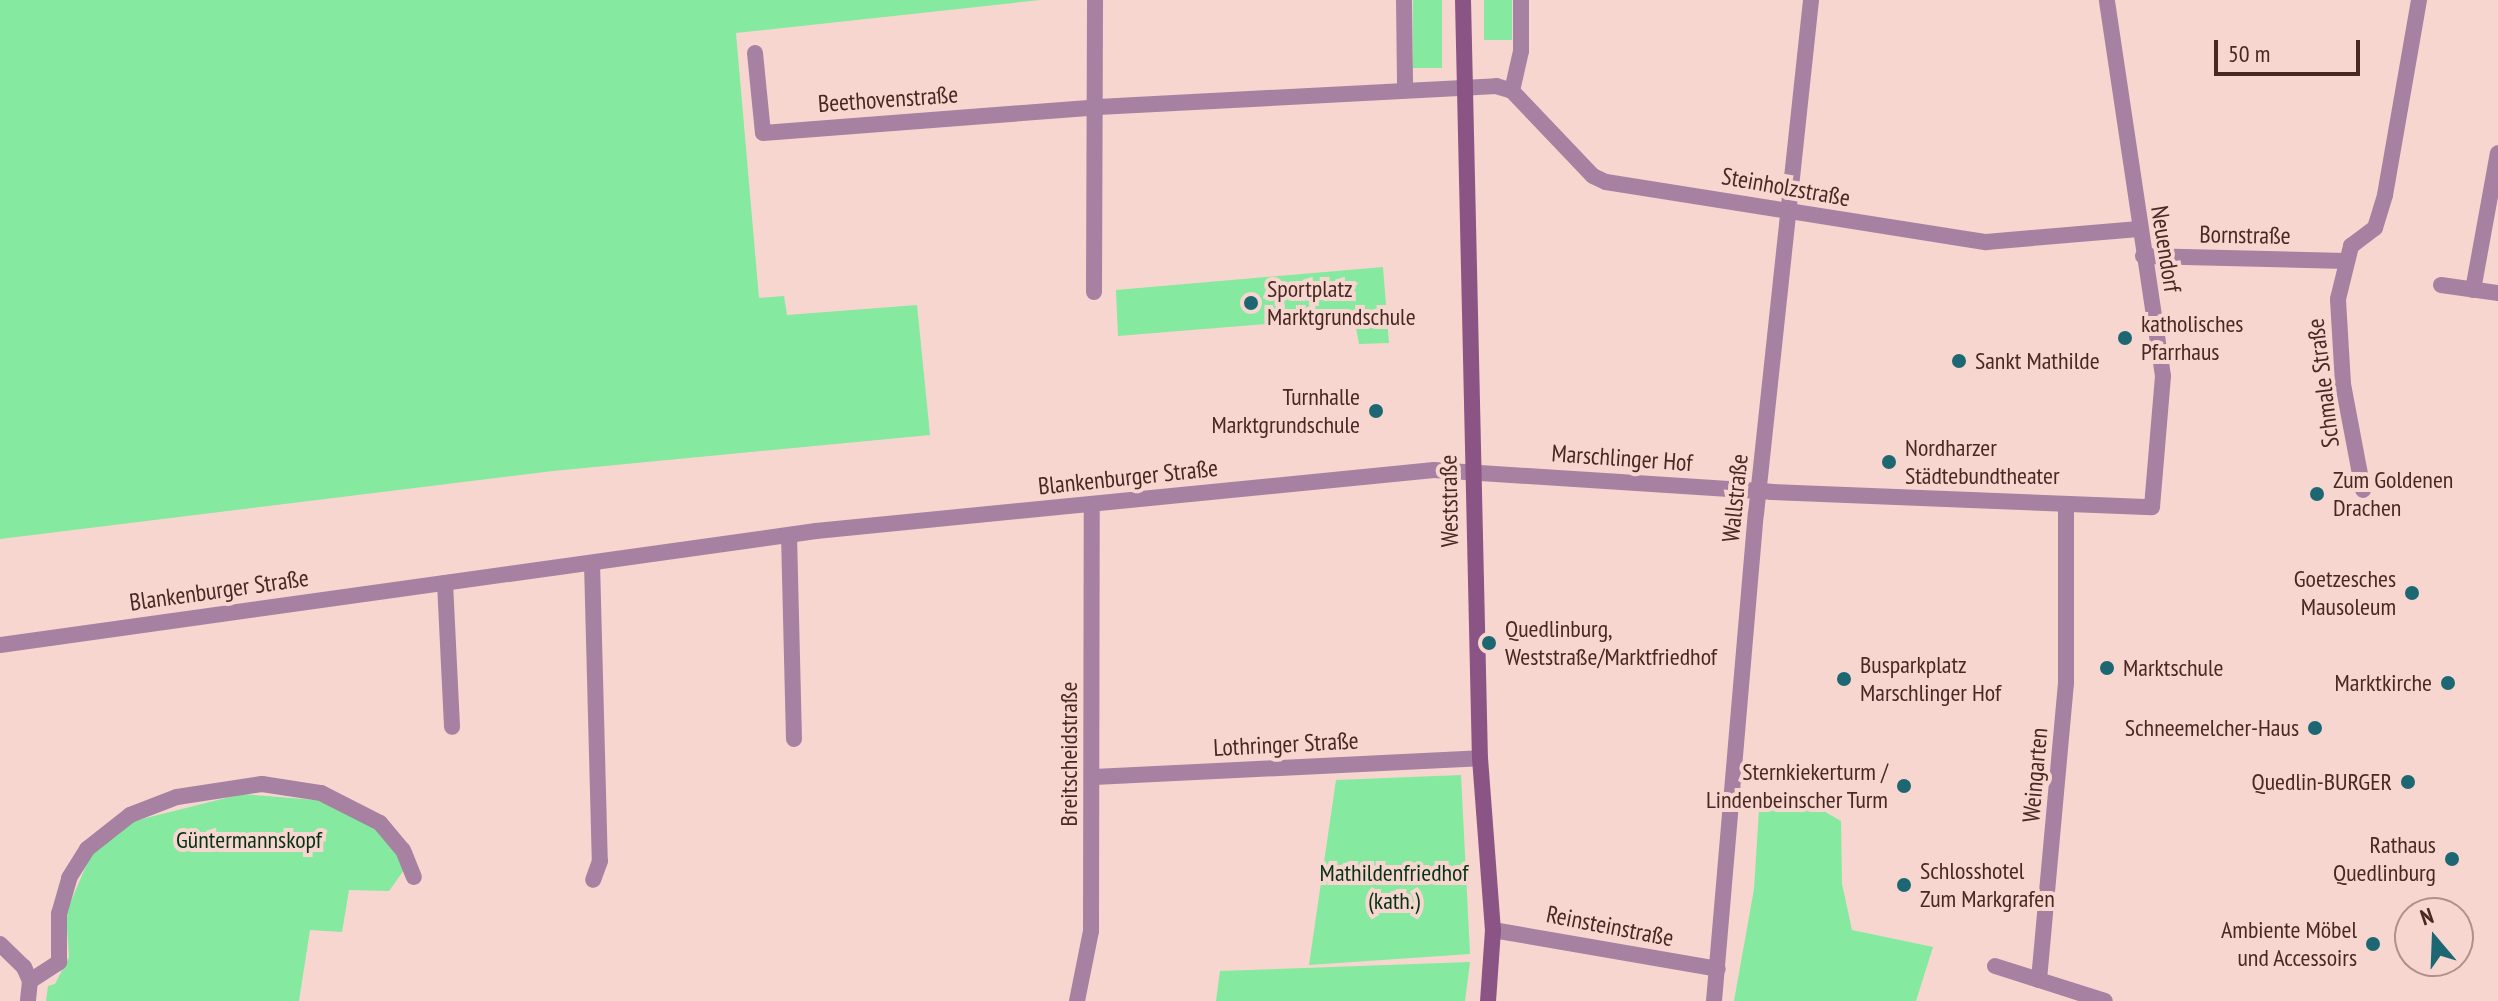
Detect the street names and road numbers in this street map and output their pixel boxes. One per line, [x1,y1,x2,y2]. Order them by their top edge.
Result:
street label: Beethovenstraße [817,80,959,118]
street label: Steinholzstraße [1719,162,1853,212]
street label: Neuendorf [2145,204,2187,294]
street label: Bornstraße [2199,220,2291,250]
street label: Schmale Straße [2301,317,2345,449]
street label: Marschlinger Hof [1551,439,1693,477]
street label: Wallstraße [1716,452,1754,544]
street label: Blankenburger Straße [1037,453,1219,501]
street label: Weststraße [1434,455,1464,547]
street label: Blankenburger Straße [128,563,310,617]
street label: Breitscheidstraße [1055,682,1083,826]
street label: Lothringer Straße [1213,726,1359,762]
street label: Weingarten [2017,726,2053,824]
street label: Reinsteinstraße [1544,900,1676,952]

